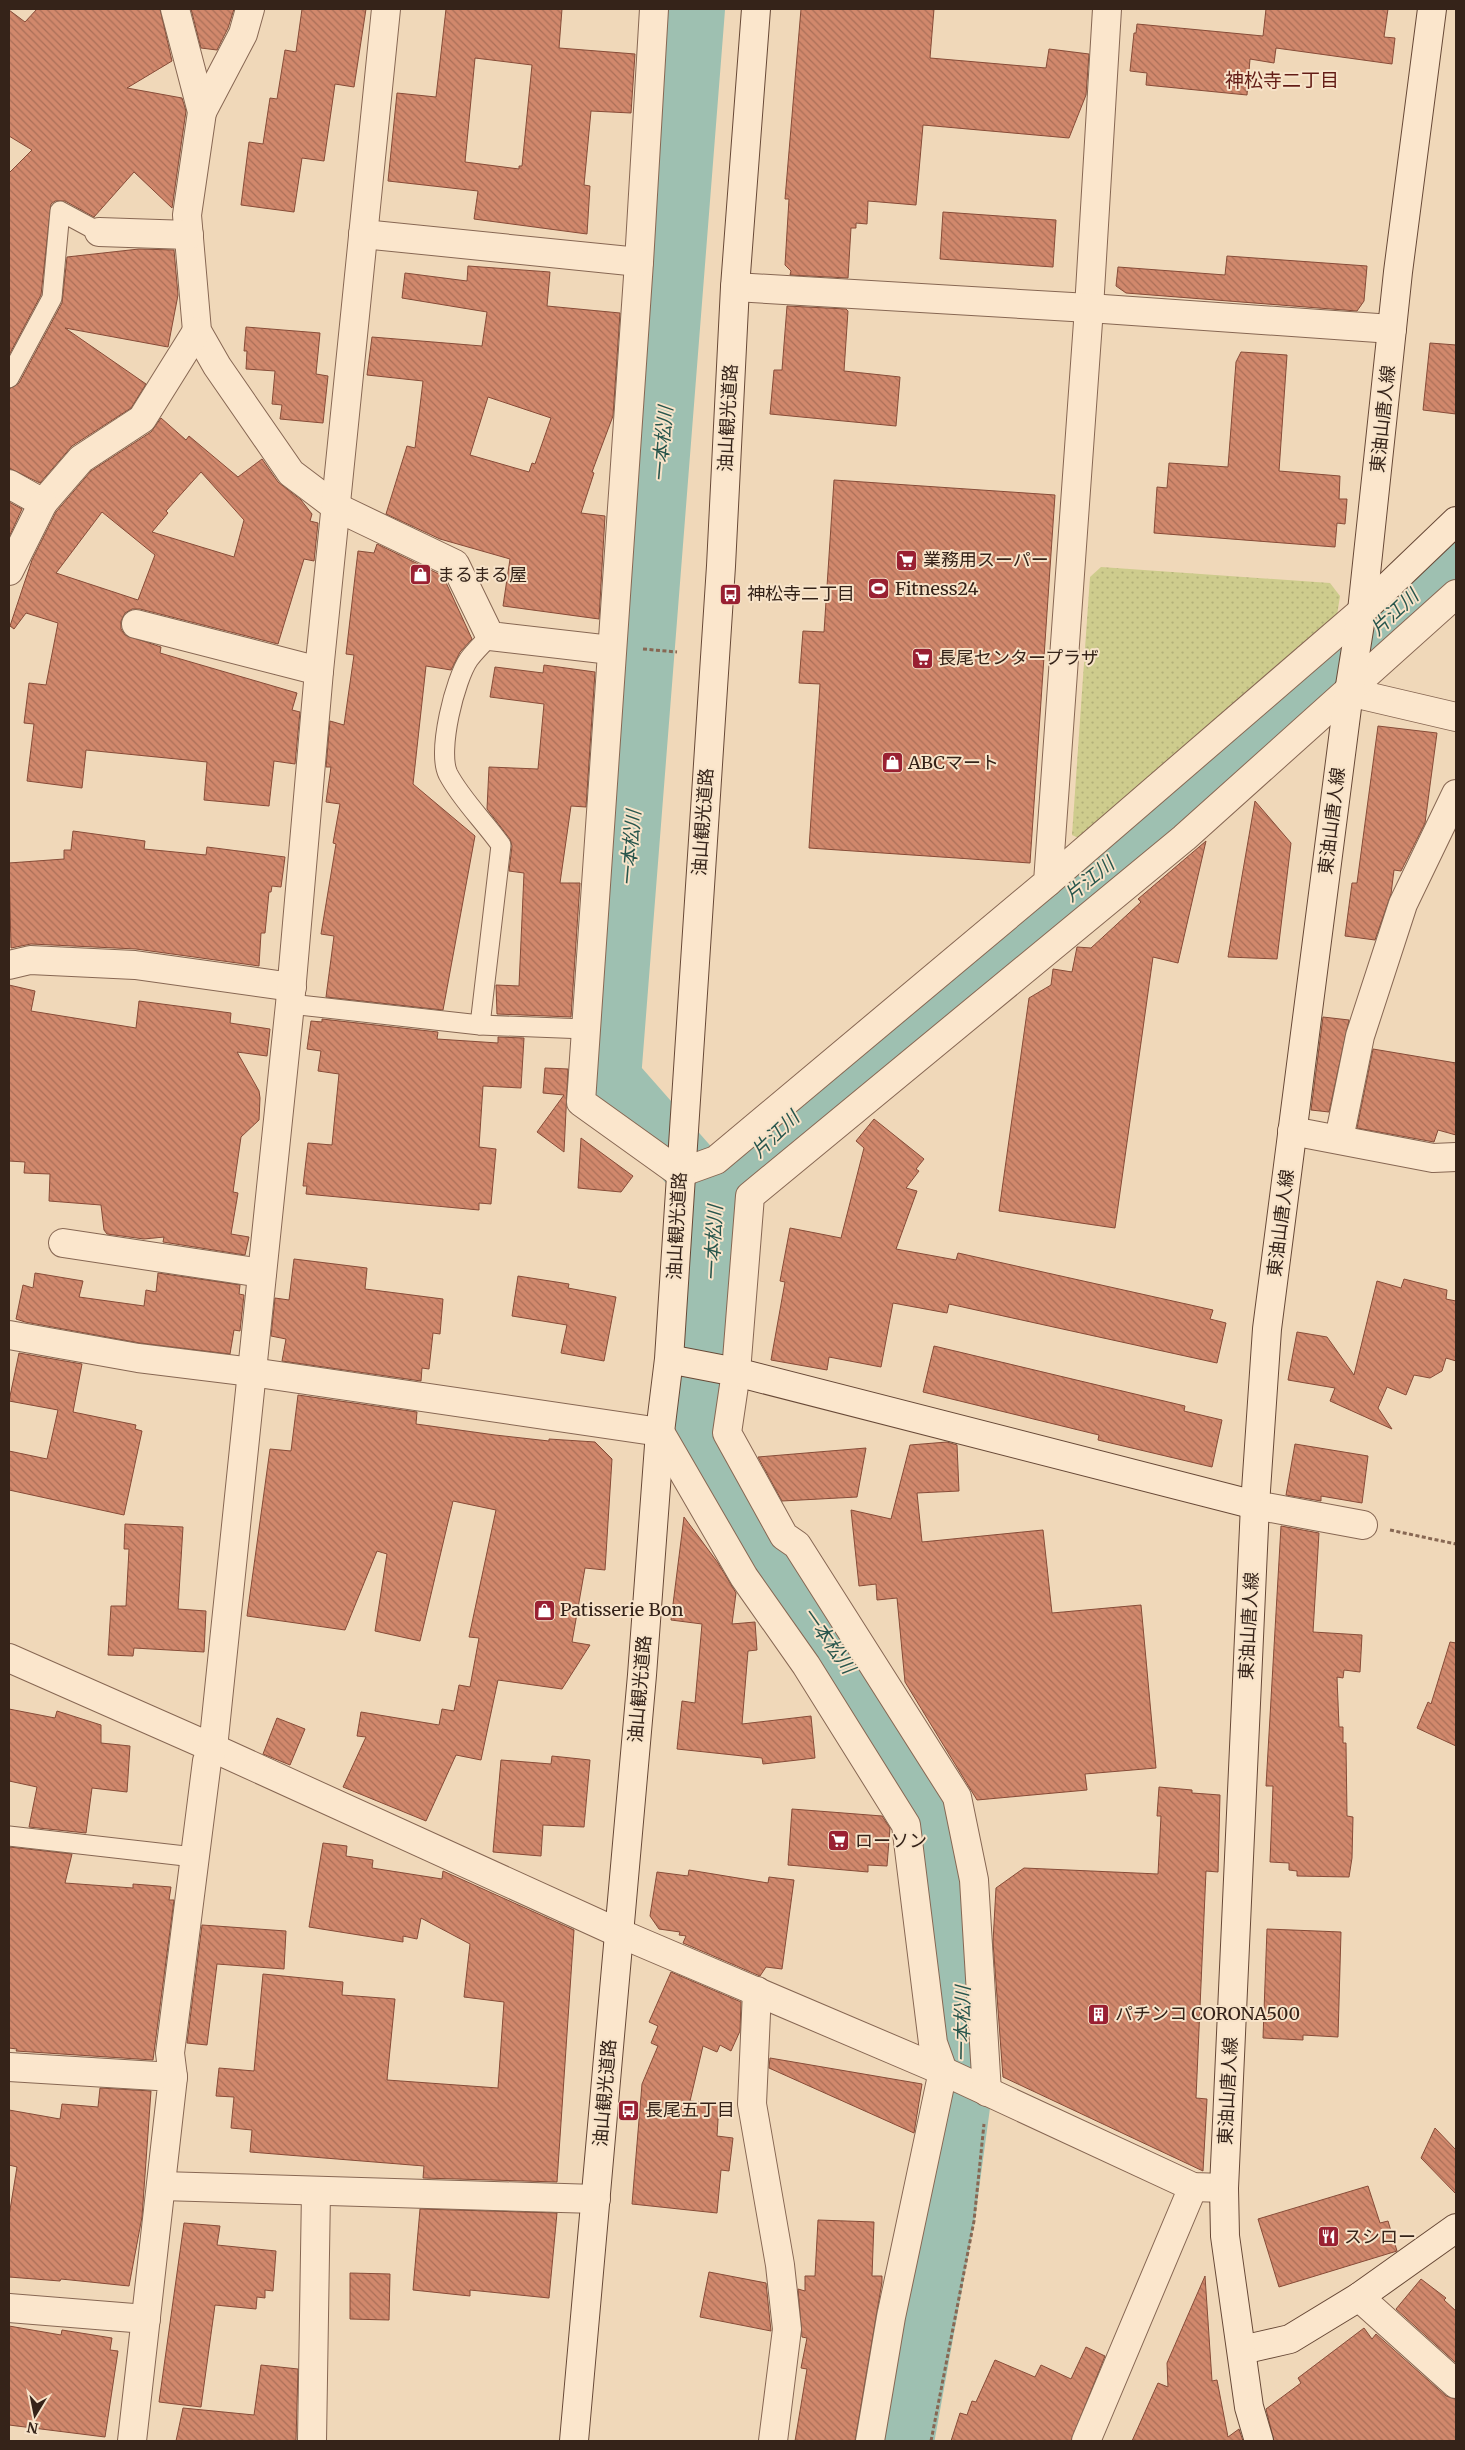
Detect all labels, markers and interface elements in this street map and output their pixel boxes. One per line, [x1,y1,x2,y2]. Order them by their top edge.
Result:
district label: 神松寺二丁目 [1225,68,1339,92]
street label: 油山観光道路 [713,363,742,473]
street label: 東油山唐人線 [1365,364,1400,474]
water label: 一本松川 [647,403,677,483]
supermarket icon: 業務用スーパー [895,548,919,572]
place label: 業務用スーパー [923,548,1049,571]
shop icon: まるまる屋 [409,563,433,587]
place label: まるまる屋 [437,563,527,586]
sports icon: Fitness24 [867,577,891,601]
place label: Fitness24 [895,577,979,600]
bus stop icon: 神松寺二丁目 [719,582,743,606]
place label: 神松寺二丁目 [747,582,855,605]
water label: 片江川 [1365,582,1424,640]
supermarket icon: 長尾センタープラザ [910,646,934,670]
place label: 長尾センタープラザ [938,646,1099,669]
shop icon: ABCマート [880,751,904,775]
place label: ABCマート [907,751,999,774]
street label: 東油山唐人線 [1314,766,1349,876]
street label: 油山観光道路 [687,767,718,877]
water label: 一本松川 [615,807,645,887]
water label: 片江川 [1059,850,1120,906]
water label: 片江川 [746,1104,805,1162]
street label: 東油山唐人線 [1263,1168,1298,1278]
street label: 油山観光道路 [662,1171,691,1281]
water label: 一本松川 [699,1202,727,1282]
street label: 東油山唐人線 [1234,1571,1263,1681]
shop icon: Patisserie Bon [532,1598,556,1622]
place label: Patisserie Bon [560,1598,683,1621]
water label: 一本松川 [797,1602,862,1680]
street label: 油山観光道路 [623,1634,656,1744]
supermarket icon: ローソン [827,1829,851,1853]
place label: ローソン [855,1829,927,1852]
water label: 一本松川 [949,1984,975,2062]
building icon: パチンコ CORONA500 [1087,2002,1111,2026]
place label: パチンコ CORONA500 [1115,2002,1300,2025]
street label: 東油山唐人線 [1213,2036,1242,2146]
street label: 油山観光道路 [588,2038,621,2148]
bus stop icon: 長尾五丁目 [617,2098,641,2122]
place label: 長尾五丁目 [645,2098,735,2121]
restaurant icon: スシロー [1316,2225,1340,2249]
place label: スシロー [1344,2225,1416,2248]
north arrow [10,2390,60,2440]
text: N [26,2418,40,2438]

